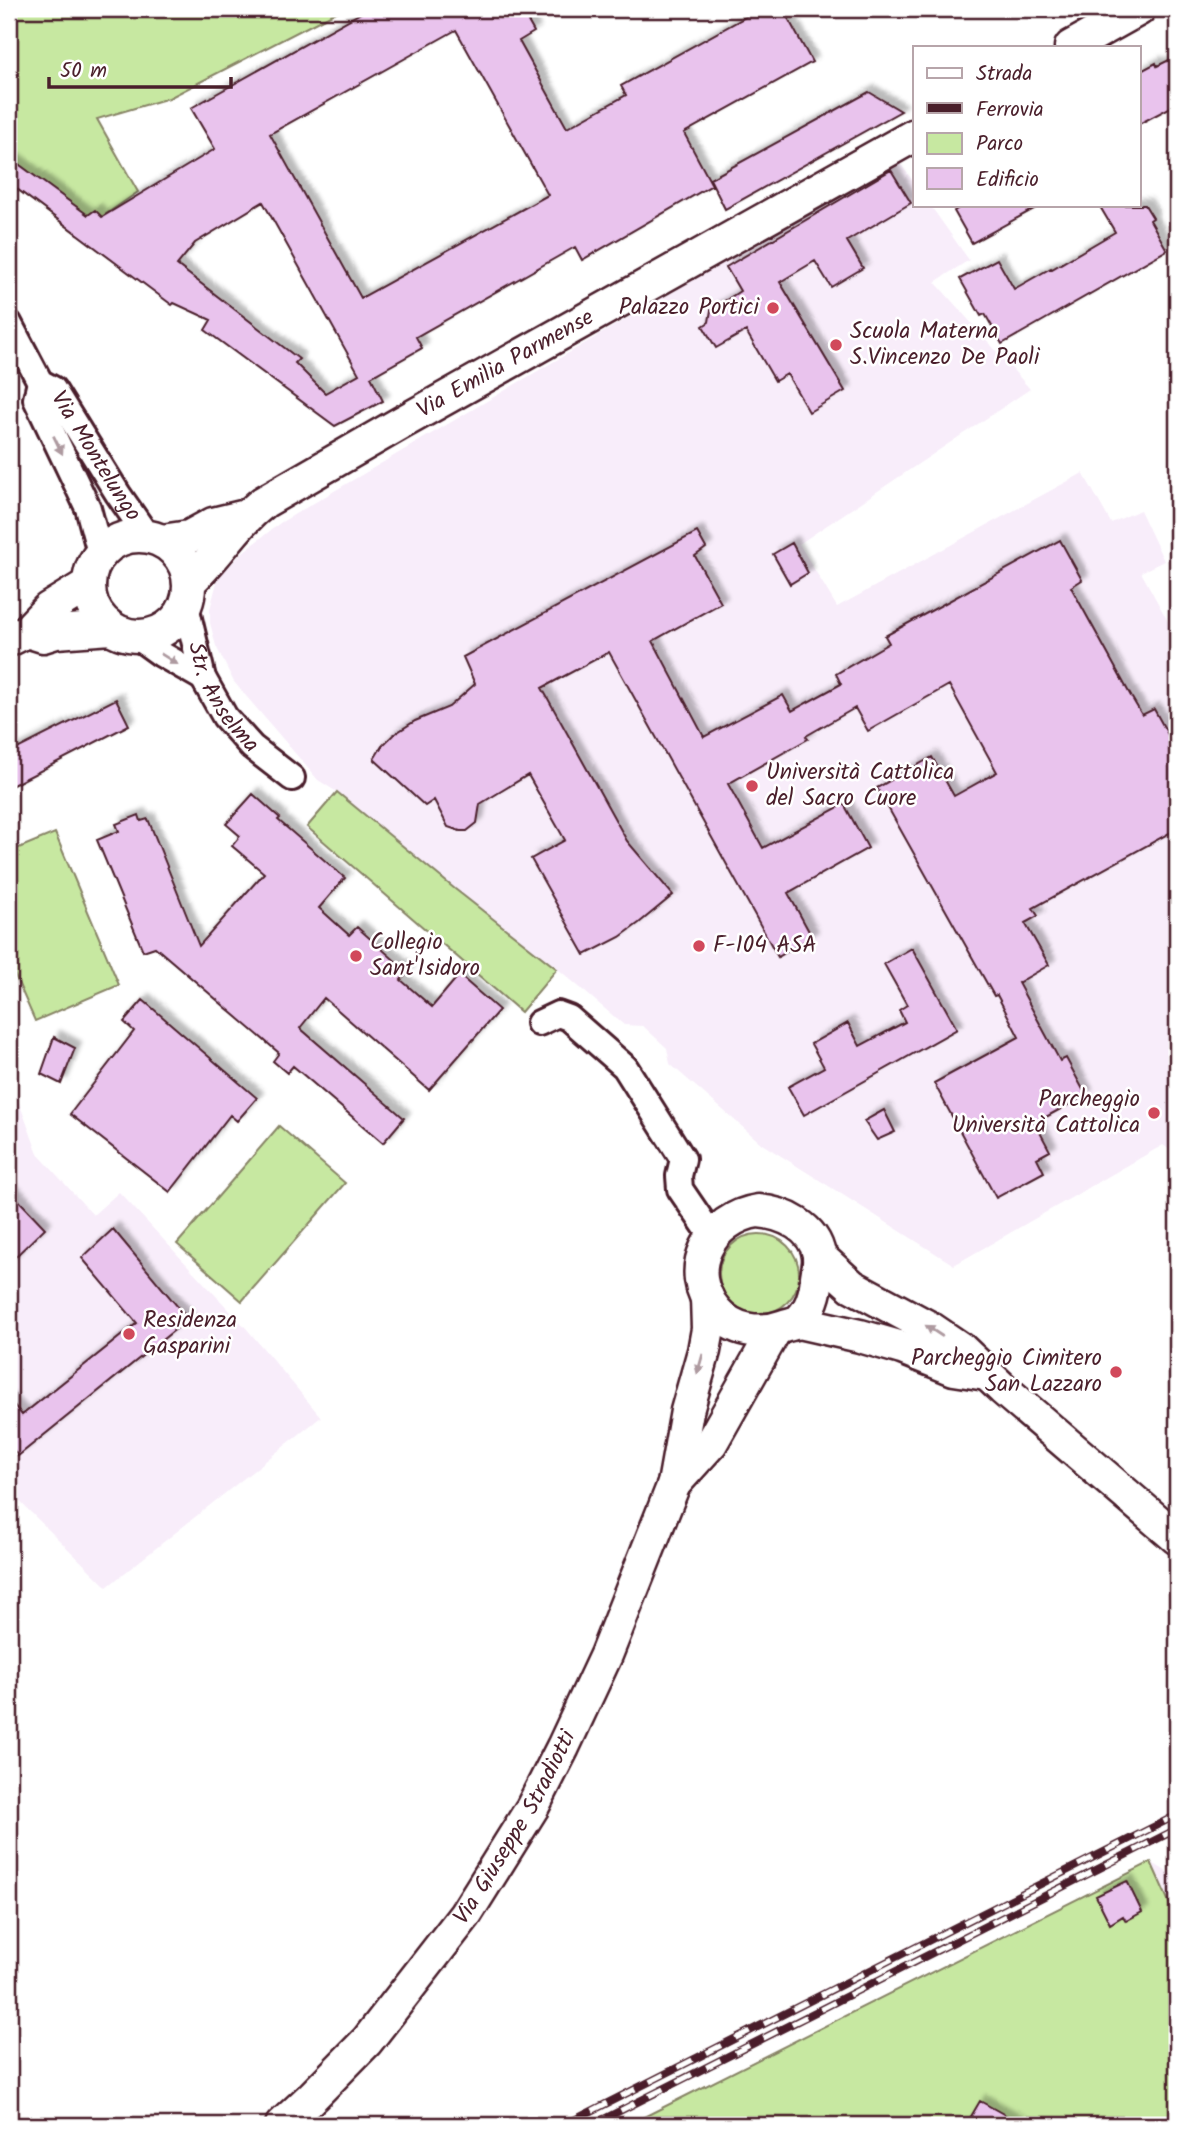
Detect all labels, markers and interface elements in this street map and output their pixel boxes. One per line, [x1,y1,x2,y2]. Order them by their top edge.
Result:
scale bar [49,46,231,90]
legend [913,46,1140,206]
text: 50 m [60,55,107,88]
text: Strada [976,58,1032,91]
text: Ferrovia [976,94,1044,127]
text: Parco [976,128,1023,161]
text: Edificio [976,164,1039,197]
place label: Palazzo Portici [619,290,761,326]
street label: Via Emilia Parmense [410,300,601,428]
marker: Palazzo Portici [765,300,781,316]
place label: Scuola Materna S.Vincenzo De Paoli [850,314,1041,376]
marker: Scuola Materna S.Vincenzo De Paoli [828,337,844,353]
street label: Via Montelungo [41,384,150,529]
one-way arrow [53,435,64,455]
street label: Str. Anselma [177,639,268,761]
one-way arrow [159,652,178,665]
place label: Università Cattolica del Sacro Cuore [766,755,954,817]
marker: Università Cattolica del Sacro Cuore [744,778,760,794]
place label: Collegio Sant'Isidoro [370,925,480,987]
place label: F-104 ASA [713,928,816,964]
marker: F-104 ASA [691,938,707,954]
marker: Collegio Sant'Isidoro [348,948,364,964]
place label: Parcheggio Università Cattolica [952,1082,1140,1144]
marker: Parcheggio Università Cattolica [1146,1105,1162,1121]
place label: Residenza Gasparini [143,1303,237,1365]
one-way arrow [924,1324,943,1337]
marker: Residenza Gasparini [121,1326,137,1342]
place label: Parcheggio Cimitero San Lazzaro [911,1341,1102,1403]
one-way arrow [695,1354,705,1375]
marker: Parcheggio Cimitero San Lazzaro [1108,1364,1124,1380]
street label: Via Giuseppe Stradiotti [445,1723,587,1933]

